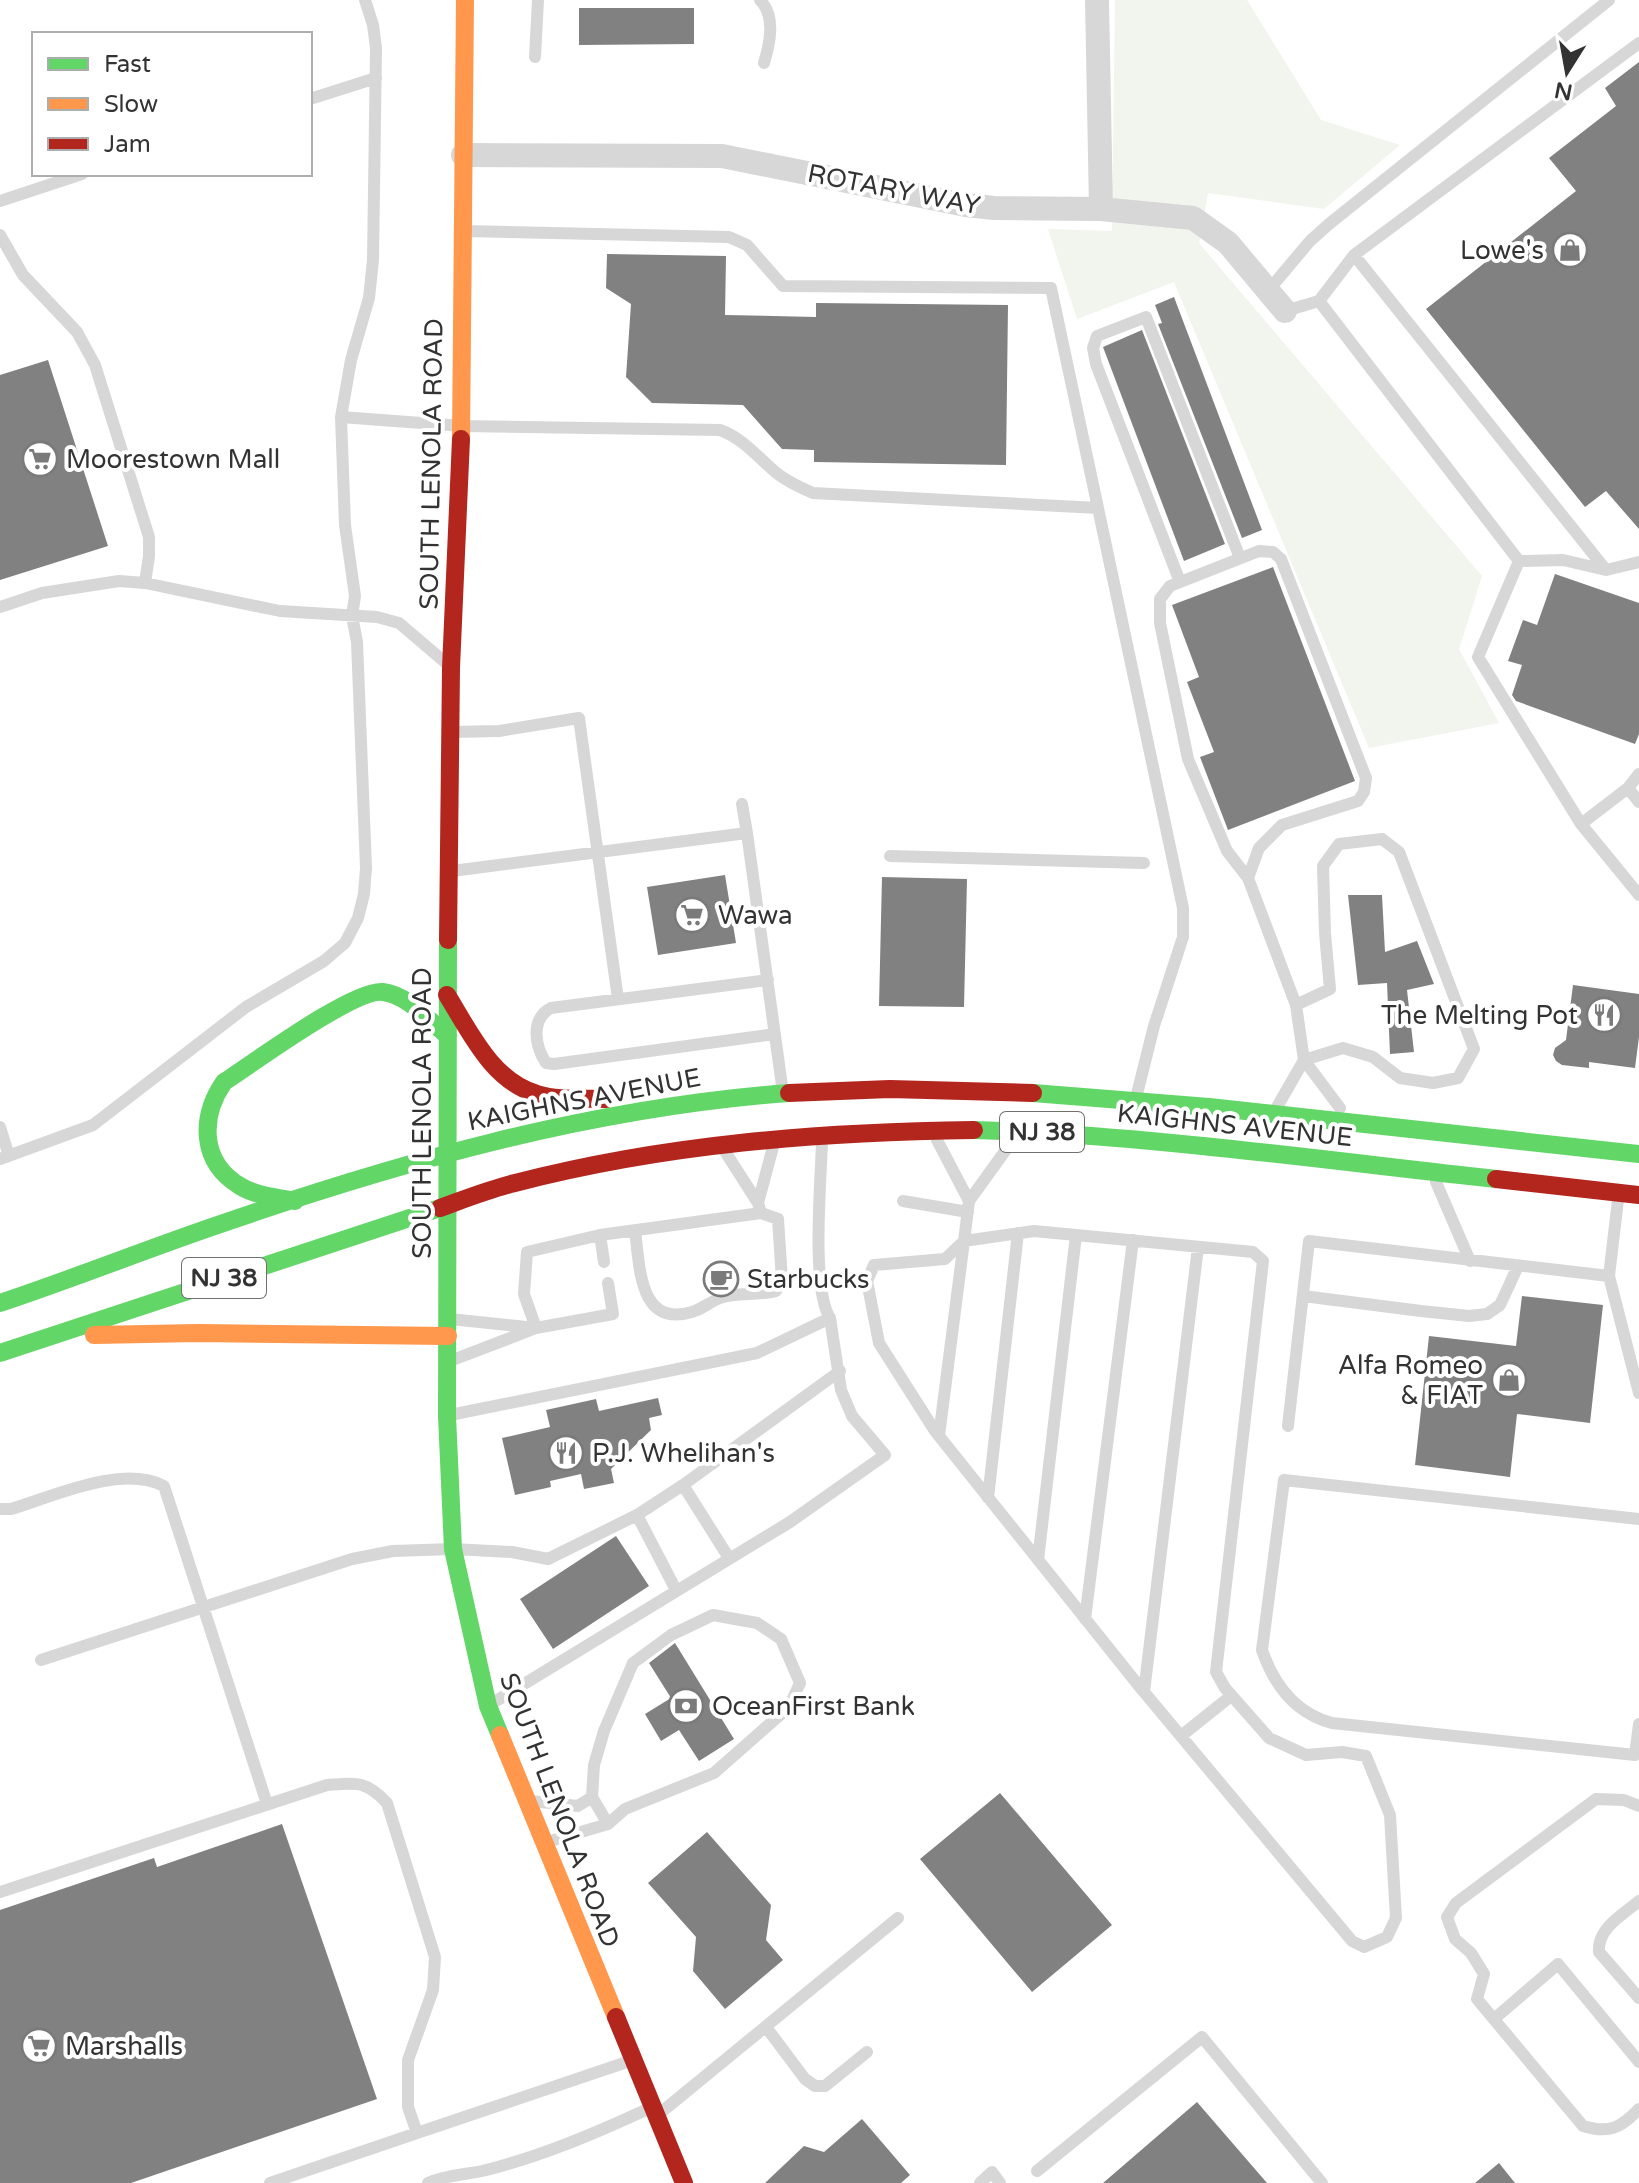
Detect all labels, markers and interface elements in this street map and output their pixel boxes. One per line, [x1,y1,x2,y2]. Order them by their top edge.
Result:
legend [32,32,312,176]
north arrow [1527,32,1607,112]
text: Fast [104,50,151,79]
text: N [1552,76,1575,105]
text: Slow [104,90,158,119]
text: Jam [104,130,151,159]
street label: ROTARY WAY [805,158,983,221]
shop icon: Lowe's [1551,231,1589,269]
place label: Lowe's [1460,235,1544,266]
street label: SOUTH LENOLA ROAD [413,318,450,610]
supermarket icon: Moorestown Mall [21,440,59,478]
place label: Moorestown Mall [66,444,280,475]
supermarket icon: Wawa [673,896,711,934]
place label: Wawa [718,900,793,931]
street label: SOUTH LENOLA ROAD [407,967,438,1259]
restaurant icon: The Melting Pot [1585,996,1623,1034]
place label: The Melting Pot [1381,1000,1578,1031]
street label: KAIGHNS AVENUE [465,1062,703,1137]
street label: KAIGHNS AVENUE [1116,1098,1354,1153]
road number: NJ 38 [1000,1112,1084,1152]
road number: NJ 38 [182,1258,266,1298]
cafe icon: Starbucks [702,1260,740,1298]
place label: Starbucks [747,1264,870,1295]
place label: Alfa Romeo & FIAT [1338,1350,1483,1411]
shop icon: Alfa Romeo & FIAT [1490,1361,1528,1399]
restaurant icon: P.J. Whelihan's [547,1434,585,1472]
place label: P.J. Whelihan's [592,1438,775,1469]
street label: SOUTH LENOLA ROAD [493,1669,626,1952]
bank icon: OceanFirst Bank [667,1687,705,1725]
place label: OceanFirst Bank [712,1691,915,1722]
supermarket icon: Marshalls [20,2027,58,2065]
place label: Marshalls [65,2031,183,2062]

